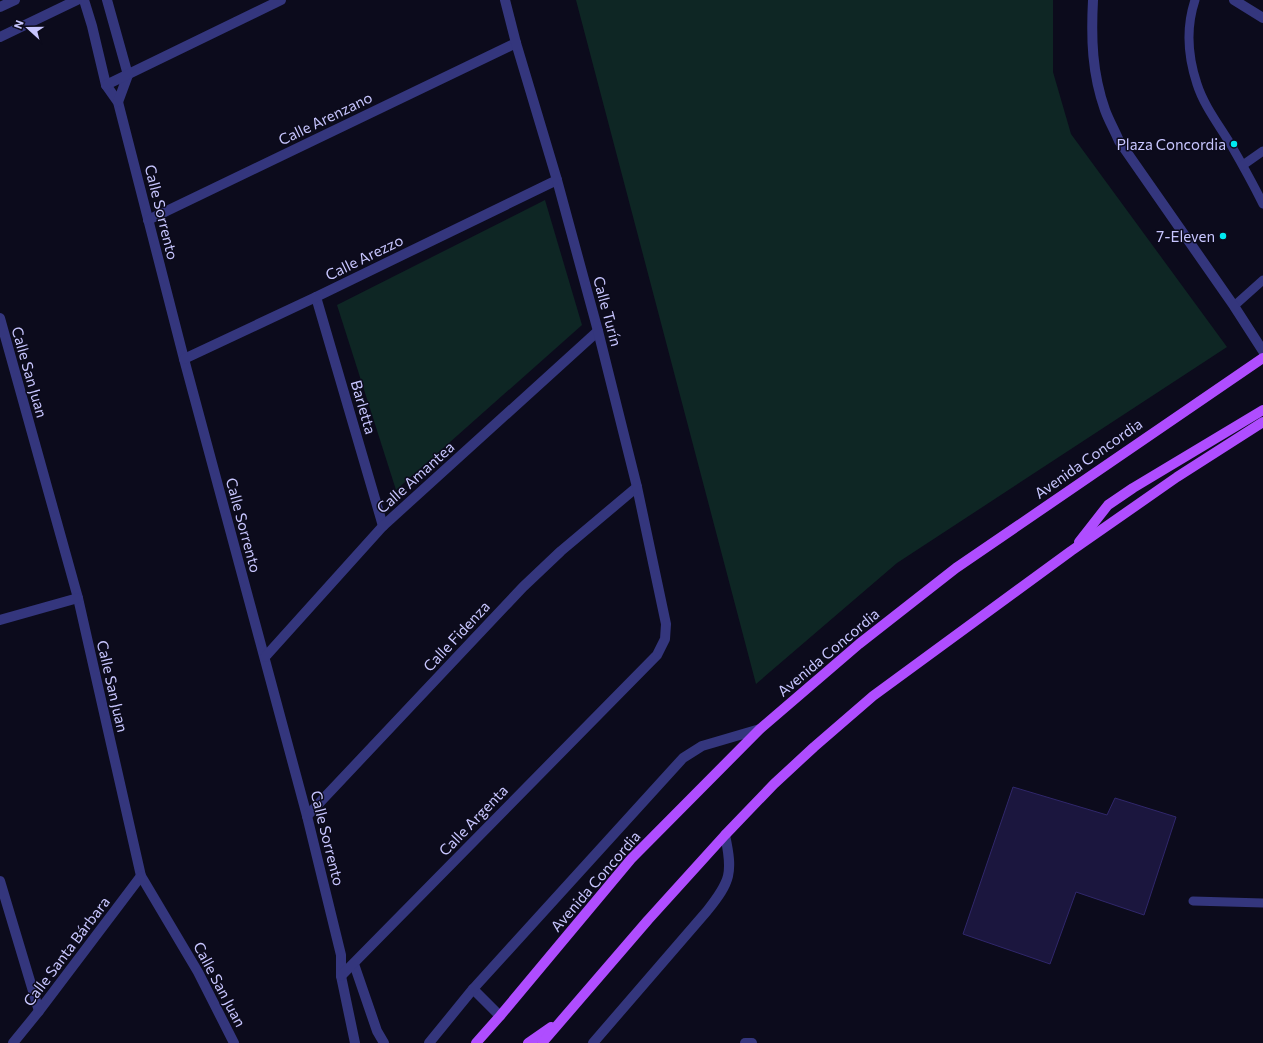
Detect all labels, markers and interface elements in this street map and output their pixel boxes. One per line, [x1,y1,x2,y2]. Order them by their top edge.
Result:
north arrow [8,8,48,48]
text: N [11,18,26,30]
street label: Calle Arenzano [275,88,375,148]
place label: Plaza Concordia [1116,135,1226,153]
marker: Plaza Concordia [1229,139,1239,149]
street label: Calle Sorrento [141,163,183,262]
place label: 7-Eleven [1156,227,1215,245]
street label: Calle Arezzo [322,230,406,284]
marker: 7-Eleven [1218,231,1228,241]
street label: Calle Turín [590,274,626,348]
street label: Calle San Juan [8,324,52,420]
street label: Barletta [348,378,380,436]
street label: Avenida Concordia [1031,414,1145,502]
street label: Calle Amantea [372,437,458,517]
street label: Calle Sorrento [223,476,265,574]
street label: Calle Fidenza [419,597,493,675]
street label: Avenida Concordia [773,604,883,700]
street label: Calle San Juan [94,638,132,734]
street label: Calle Argenta [435,781,511,859]
street label: Calle Sorrento [307,789,349,888]
street label: Avenida Concordia [546,827,644,935]
street label: Calle Santa Bárbara [19,893,113,1009]
street label: Calle San Juan [190,938,250,1030]

